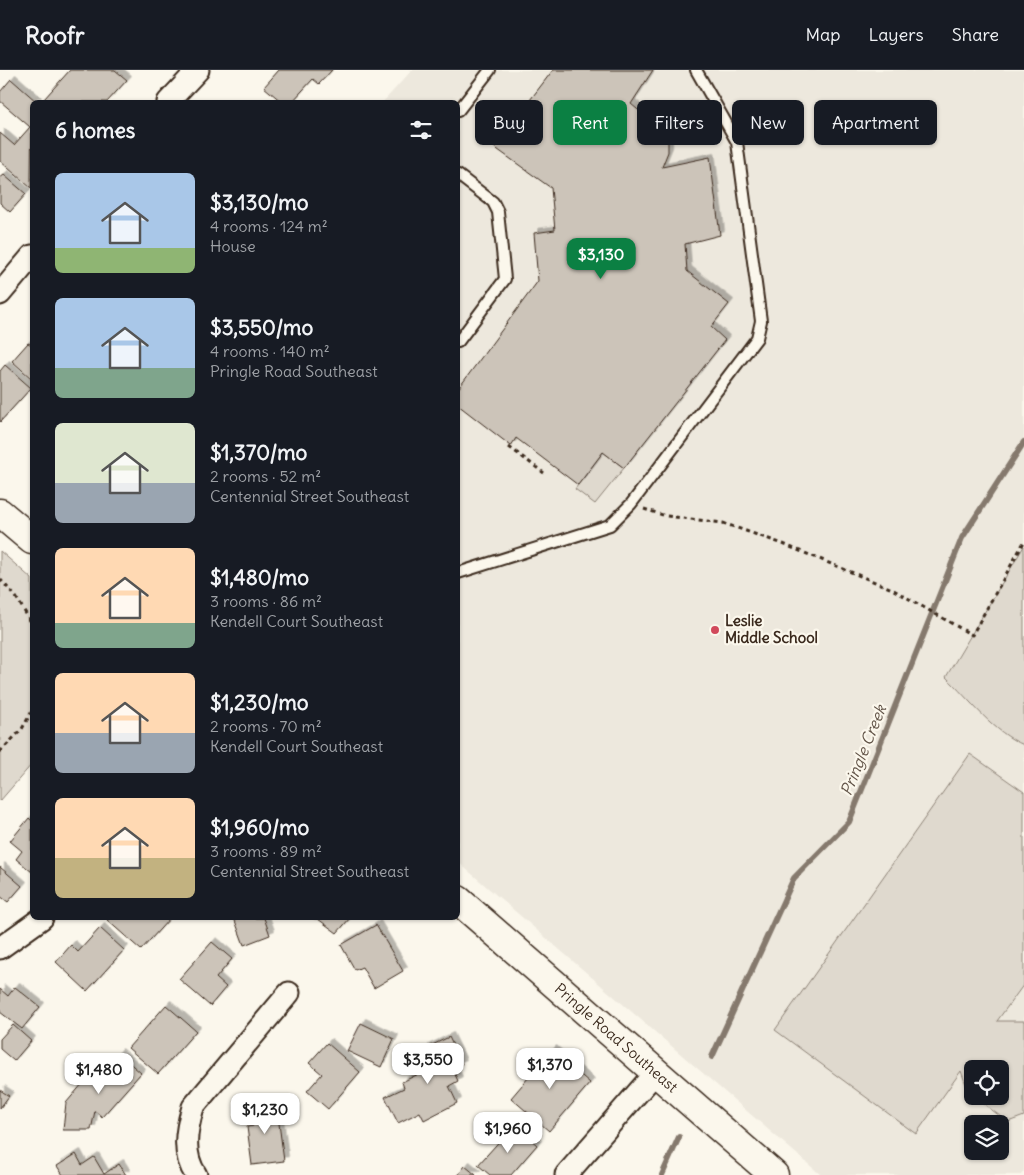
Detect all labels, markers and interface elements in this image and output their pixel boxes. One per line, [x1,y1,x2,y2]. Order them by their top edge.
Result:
text: Roofr [25,20,85,50]
text: Map [805,23,840,46]
text: Layers [868,23,924,46]
text: Share [952,23,999,46]
chip: Buy [475,100,543,145]
chip: Rent [553,100,627,145]
chip: Filters [637,100,722,145]
chip: New [732,100,804,145]
chip: Apartment [814,100,937,145]
icon: filters [407,116,435,144]
text: 6 homes [55,117,135,144]
text: $3,130/mo [210,189,309,216]
icon: home [95,193,155,253]
text: 4 rooms · 124 m² [210,216,328,236]
text: House [210,236,256,256]
pin: $3,130 [560,238,642,280]
text: $3,130 [578,244,624,264]
text: $3,550/mo [210,314,313,341]
icon: home [95,318,155,378]
text: 4 rooms · 140 m² [210,341,330,361]
text: Pringle Road Southeast [210,361,378,381]
text: $1,370/mo [210,439,307,466]
icon: home [95,443,155,503]
text: 2 rooms · 52 m² [210,466,321,486]
text: Centennial Street Southeast [210,486,409,506]
text: $1,480/mo [210,564,309,591]
icon: home [95,568,155,628]
text: 3 rooms · 86 m² [210,591,322,611]
text: Kendell Court Southeast [210,611,383,631]
place label: Leslie Middle School [725,611,818,647]
marker: Leslie Middle School [709,624,721,636]
text: $1,230/mo [210,689,309,716]
icon: home [95,693,155,753]
water label: Pringle Creek [836,700,891,798]
text: 2 rooms · 70 m² [210,716,322,736]
text: Kendell Court Southeast [210,736,383,756]
text: $1,960/mo [210,814,309,841]
icon: home [95,818,155,878]
text: 3 rooms · 89 m² [210,841,322,861]
text: Centennial Street Southeast [210,861,409,881]
street label: Pringle Road Southeast [551,979,682,1096]
pin: $3,550 [387,1042,469,1085]
pin: $1,370 [509,1048,591,1090]
text: $3,550 [403,1049,453,1069]
pin: $1,480 [58,1052,140,1095]
text: $1,370 [527,1054,573,1074]
text: $1,480 [76,1059,123,1079]
map controls [964,1060,1009,1160]
button: locate [964,1060,1009,1105]
pin: $1,230 [224,1092,306,1135]
text: $1,230 [242,1099,288,1119]
pin: $1,960 [467,1112,549,1154]
button: layers [964,1115,1009,1160]
text: $1,960 [484,1118,532,1138]

